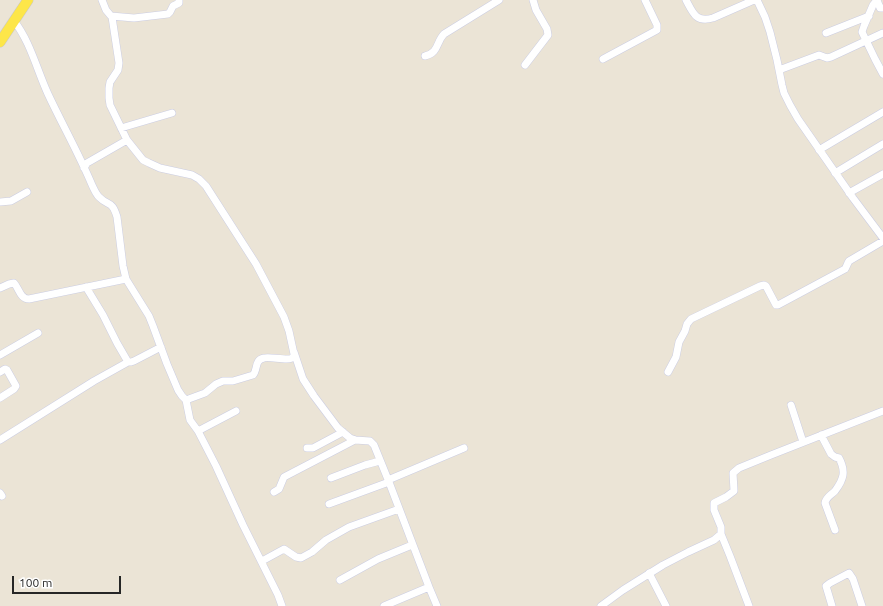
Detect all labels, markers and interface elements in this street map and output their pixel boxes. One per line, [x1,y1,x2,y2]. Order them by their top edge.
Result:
scale bar [14,568,123,594]
text: 100 m [19,576,52,589]

